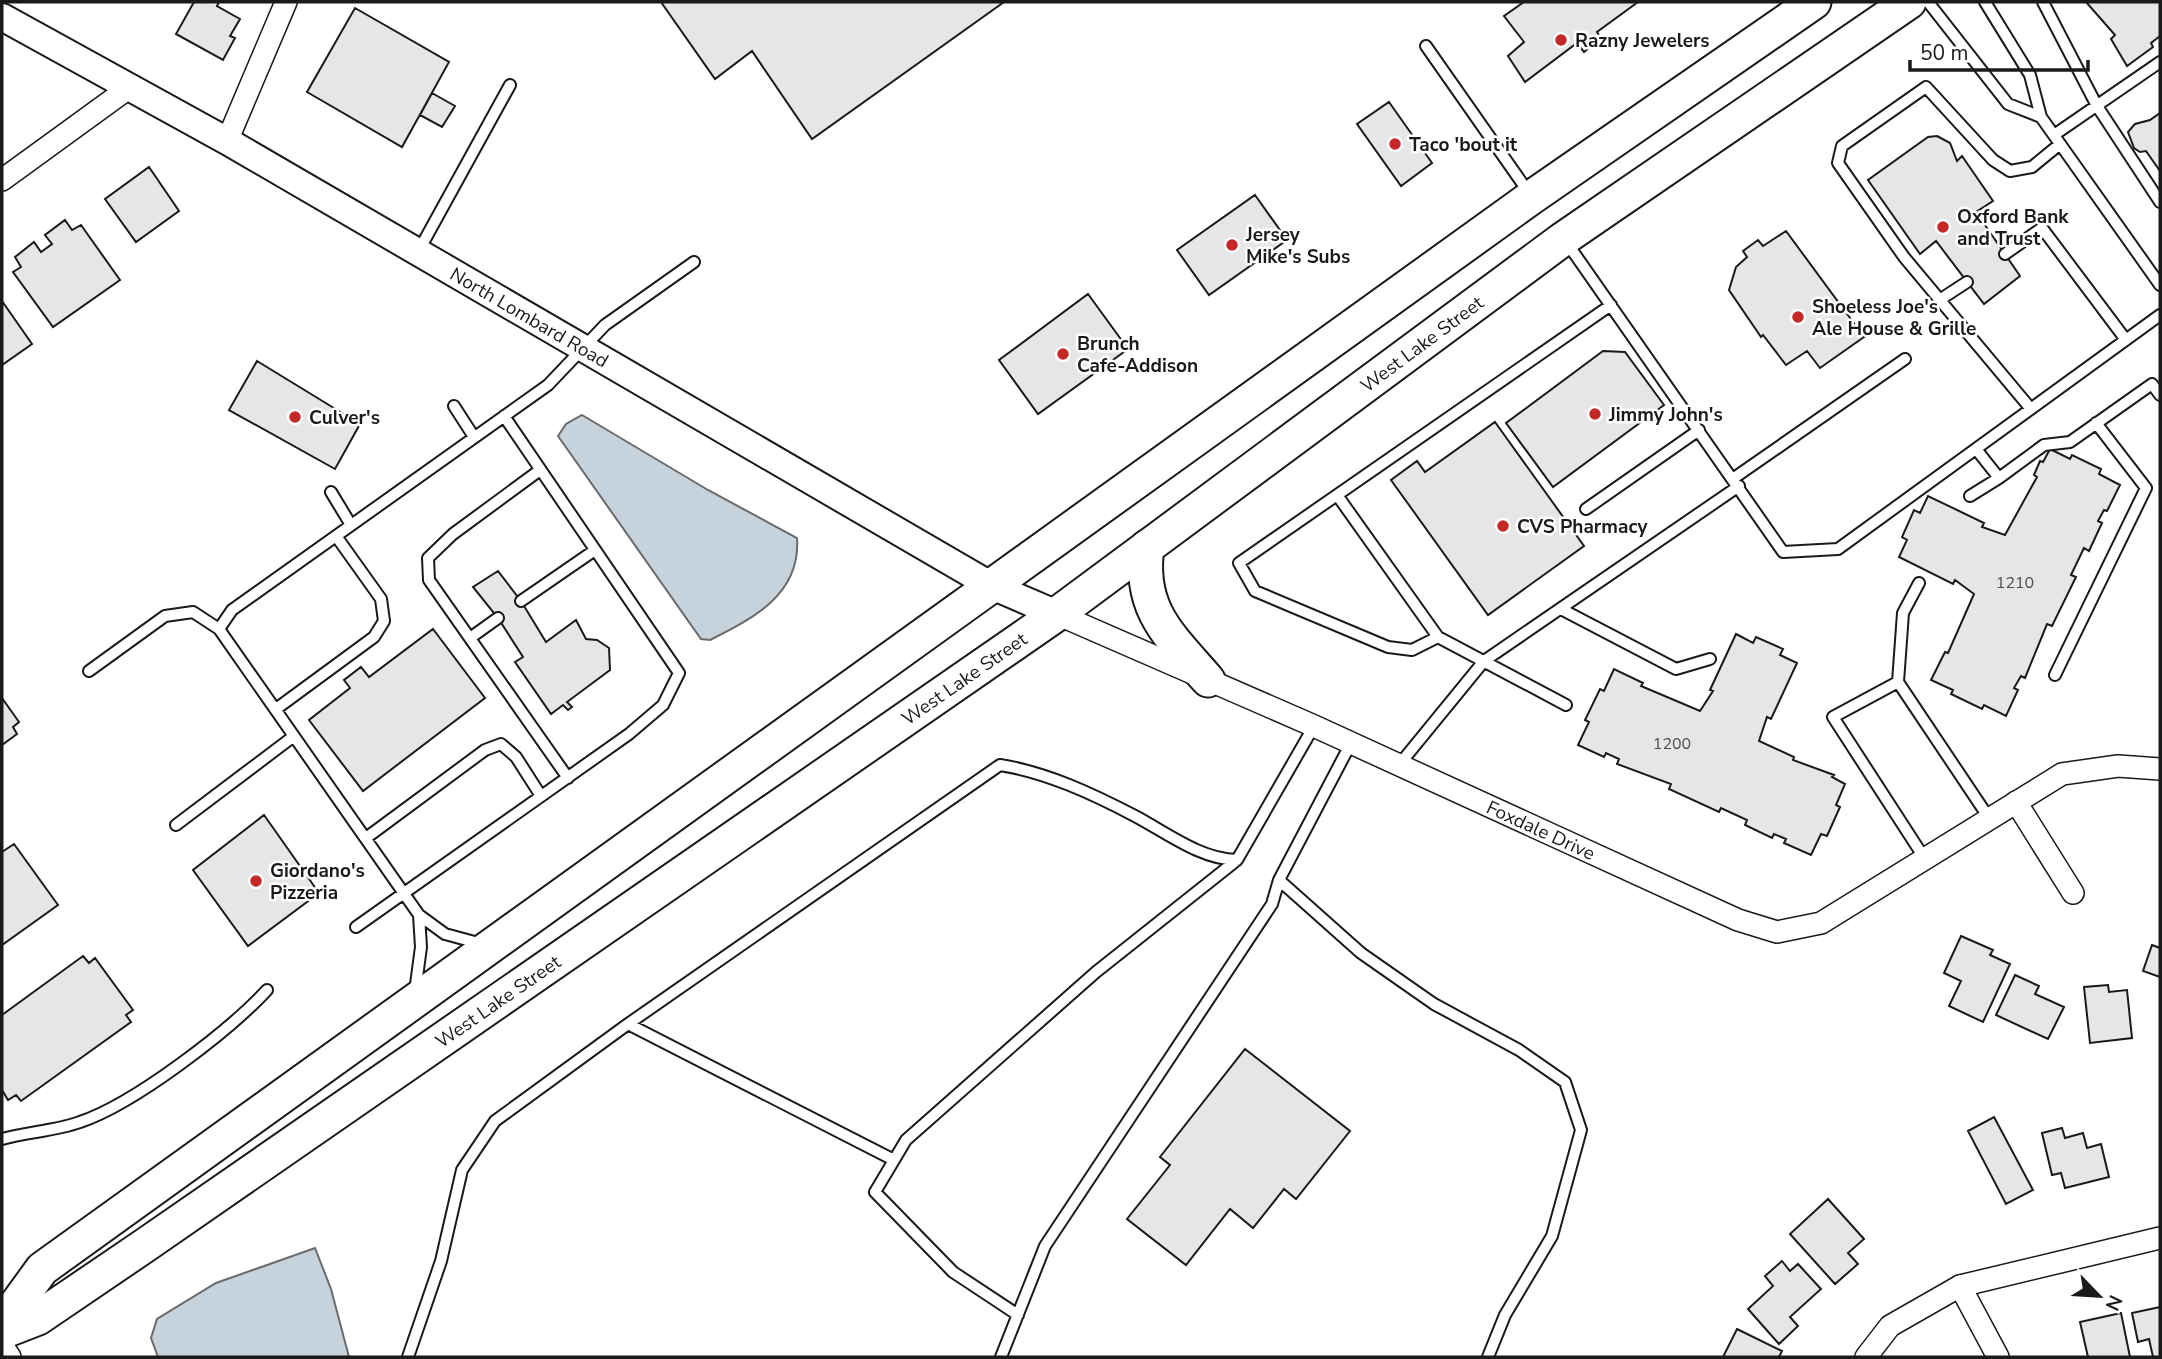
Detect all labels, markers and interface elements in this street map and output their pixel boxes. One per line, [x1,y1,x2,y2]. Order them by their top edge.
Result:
place label: Razny Jewelers [1575,28,1710,54]
scale bar [1910,28,2088,72]
marker: Razny Jewelers [1553,32,1569,48]
text: 50 m [1920,39,1969,67]
place label: Taco 'bout it [1409,132,1518,158]
marker: Taco 'bout it [1387,136,1403,152]
place label: Oxford Bank and Trust [1957,204,2069,252]
marker: Oxford Bank and Trust [1935,219,1951,235]
place label: Jersey Mike's Subs [1245,222,1350,270]
marker: Jersey Mike's Subs [1224,237,1240,253]
street label: North Lombard Road [445,262,613,374]
street label: West Lake Street [1355,290,1489,399]
place label: Shoeless Joe's Ale House & Grille [1812,294,1976,342]
marker: Shoeless Joe's Ale House & Grille [1790,309,1806,325]
place label: Brunch Cafe-Addison [1077,331,1198,379]
marker: Brunch Cafe-Addison [1055,346,1071,362]
place label: Jimmy John's [1608,402,1723,428]
place label: Culver's [309,405,380,431]
marker: Jimmy John's [1587,406,1603,422]
marker: Culver's [287,409,303,425]
place label: CVS Pharmacy [1517,514,1648,540]
marker: CVS Pharmacy [1495,518,1511,534]
house number: 1210 [1996,572,2034,594]
street label: West Lake Street [897,626,1033,732]
house number: 1200 [1653,733,1691,755]
street label: Foxdale Drive [1482,795,1599,867]
place label: Giordano's Pizzeria [270,858,365,906]
marker: Giordano's Pizzeria [248,873,264,889]
street label: West Lake Street [430,949,566,1054]
north arrow [2064,1261,2134,1331]
text: N [2099,1291,2128,1315]

